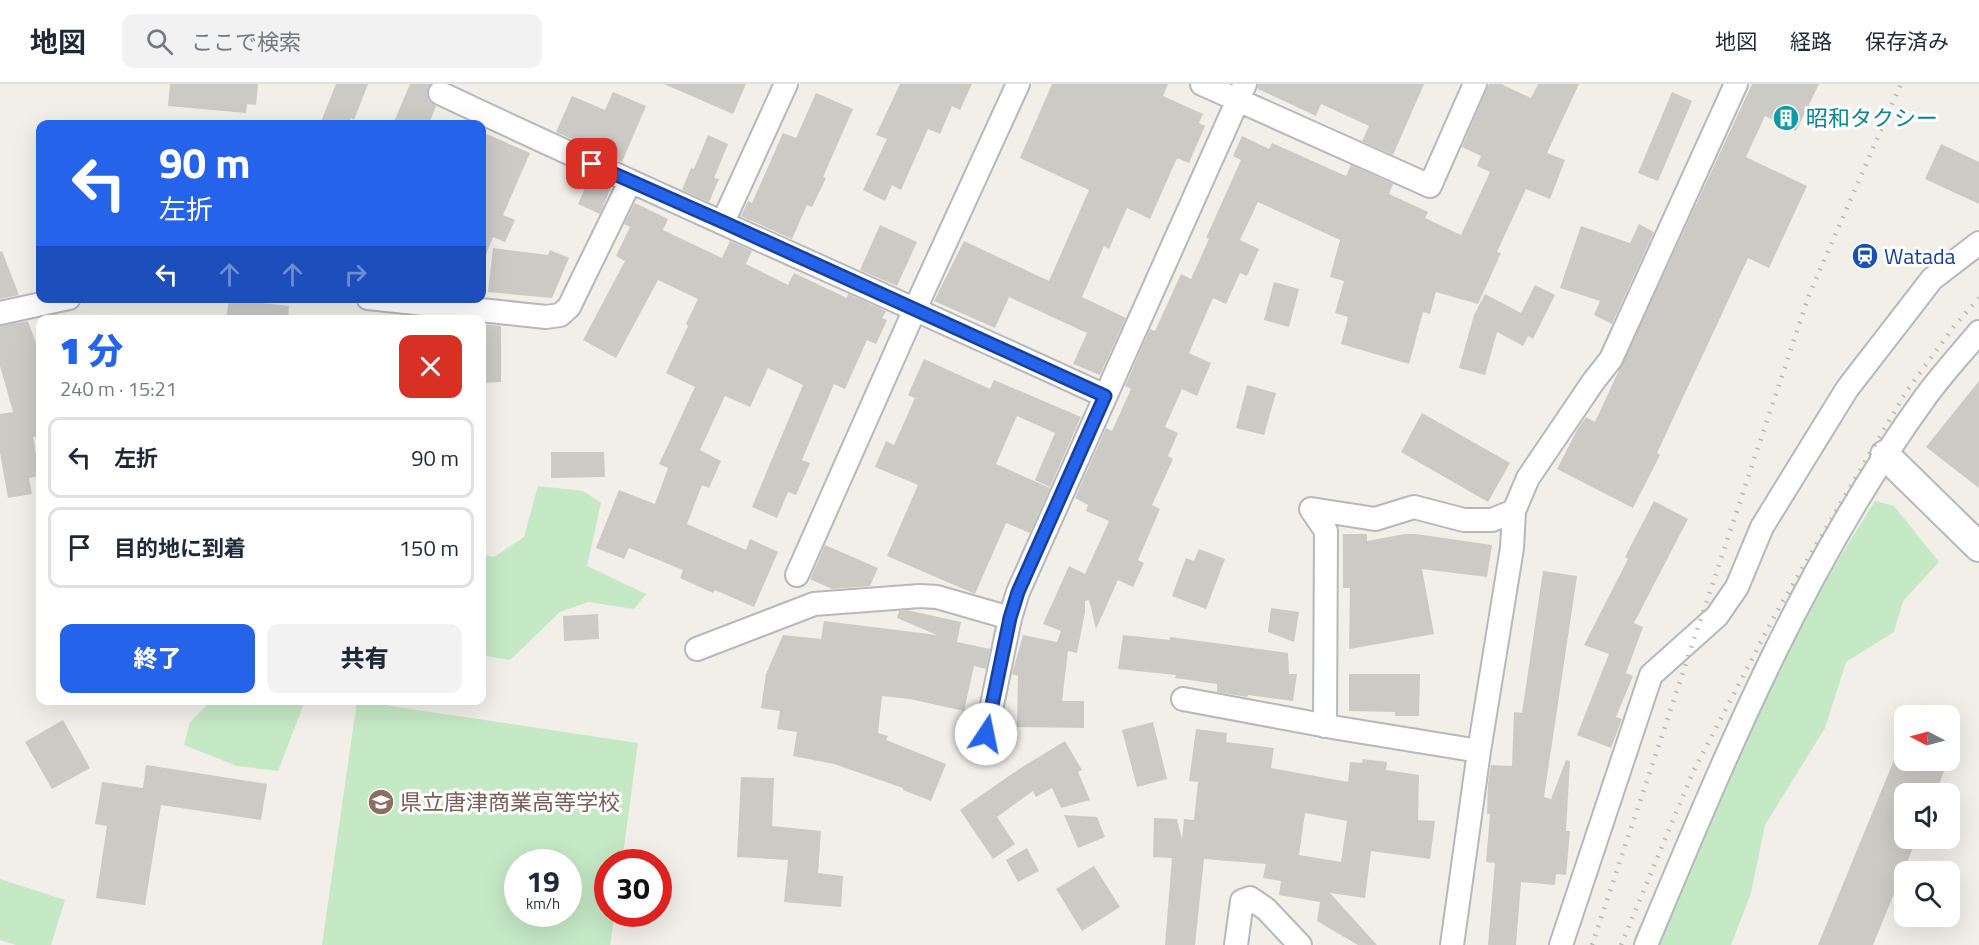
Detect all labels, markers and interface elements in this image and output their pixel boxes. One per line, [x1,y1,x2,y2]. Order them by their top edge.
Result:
search box [122,14,542,68]
text: 地図 [30,20,86,63]
icon: search [143,25,176,58]
text: ここで検索 [191,25,301,59]
text: 地図 [1715,25,1757,57]
text: 経路 [1790,25,1832,57]
text: 保存済み [1865,25,1949,57]
place label: 昭和タクシー [1806,101,1938,135]
building icon: 昭和タクシー [1771,103,1801,133]
text: 90 m [159,130,251,194]
pin [566,138,617,189]
icon: left [60,144,138,222]
icon: arrive [575,147,608,180]
text: 左折 [159,188,213,229]
place label: Watada [1884,239,1956,273]
station icon: Watada [1850,241,1880,271]
icon: left [150,258,183,291]
icon: ahead [213,258,246,291]
icon: ahead [276,258,309,291]
icon: right [339,258,372,291]
text: 1 分 [60,323,124,378]
button: close [399,335,462,398]
text: 240 m · 15:21 [60,373,177,404]
icon: left [63,441,96,474]
text: 左折 [114,441,158,475]
text: 90 m [411,441,459,475]
icon: arrive [63,531,96,564]
text: 目的地に到着 [114,531,246,565]
text: 150 m [399,531,459,565]
button: 終了 [60,624,255,693]
button: 共有 [267,624,462,693]
position arrow [954,702,1018,766]
north arrow [1894,705,1960,771]
map controls [1894,705,1960,927]
button: sound [1894,783,1960,849]
place label: 県立唐津商業高等学校 [400,785,620,819]
school or university icon: 県立唐津商業高等学校 [366,787,396,817]
speed limit sign: 30 [594,849,672,927]
text: 19 [526,858,560,904]
button: search [1894,861,1960,927]
text: km/h [526,892,560,915]

